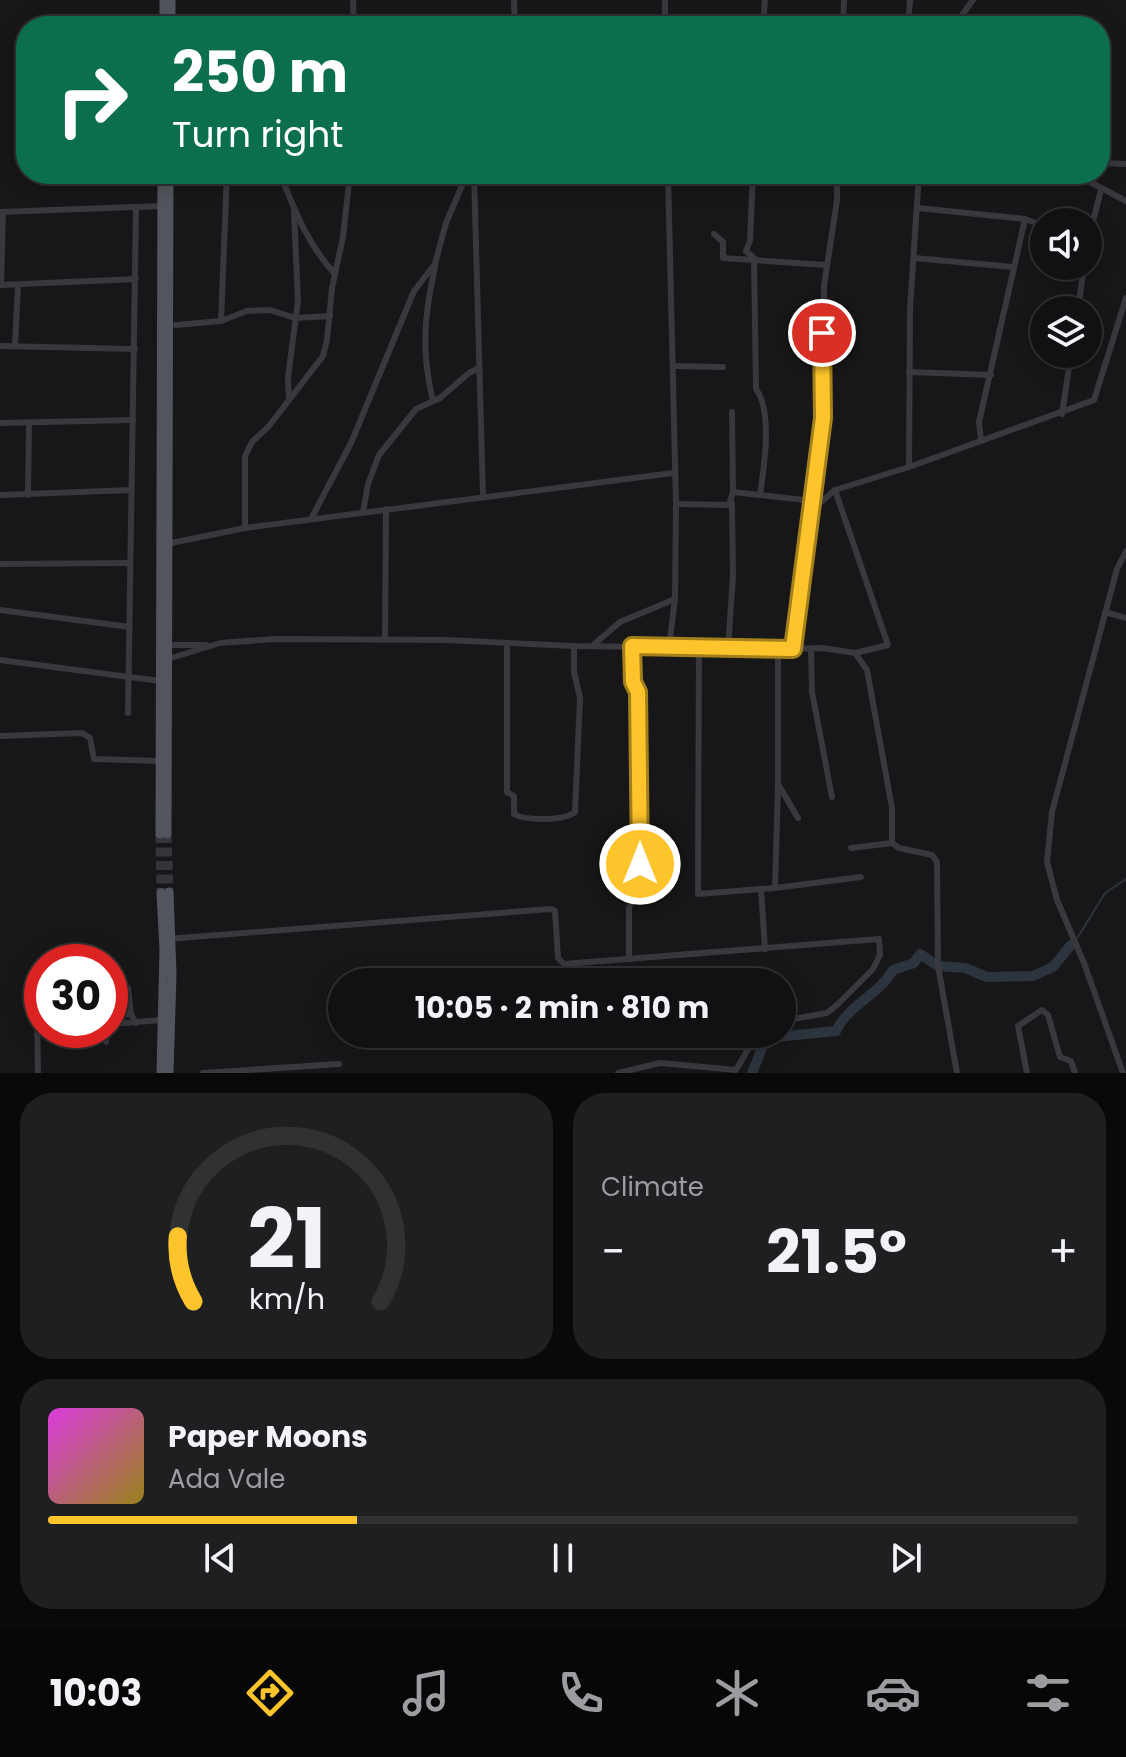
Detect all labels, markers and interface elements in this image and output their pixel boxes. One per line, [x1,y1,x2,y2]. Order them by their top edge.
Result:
text: 250 m [172,33,348,112]
icon: right [40,48,144,152]
text: Turn right [172,109,343,160]
map controls [1030,208,1102,368]
button: sound [1030,208,1102,280]
button: layers [1030,296,1102,368]
pin [788,299,856,367]
icon: arrive [800,311,844,355]
position arrow [598,822,682,906]
speed limit sign: 30 [24,944,128,1048]
text: 10:05 · 2 min · 810 m [415,986,709,1029]
text: Climate [601,1169,704,1205]
text: 21 [247,1181,326,1297]
text: 21.5° [766,1210,907,1294]
text: − [601,1221,625,1282]
text: + [1048,1221,1078,1282]
text: km/h [248,1279,325,1319]
text: Paper Moons [168,1415,368,1458]
text: Ada Vale [168,1461,285,1497]
icon: previous [198,1536,242,1580]
icon: pause [541,1536,585,1580]
icon: next [884,1536,928,1580]
icon: directions [242,1665,298,1721]
icon: music [398,1665,454,1721]
icon: phone [553,1665,609,1721]
icon: climate [709,1665,765,1721]
icon: car [865,1665,921,1721]
icon: filters [1020,1665,1076,1721]
text: 10:03 [50,1668,142,1719]

